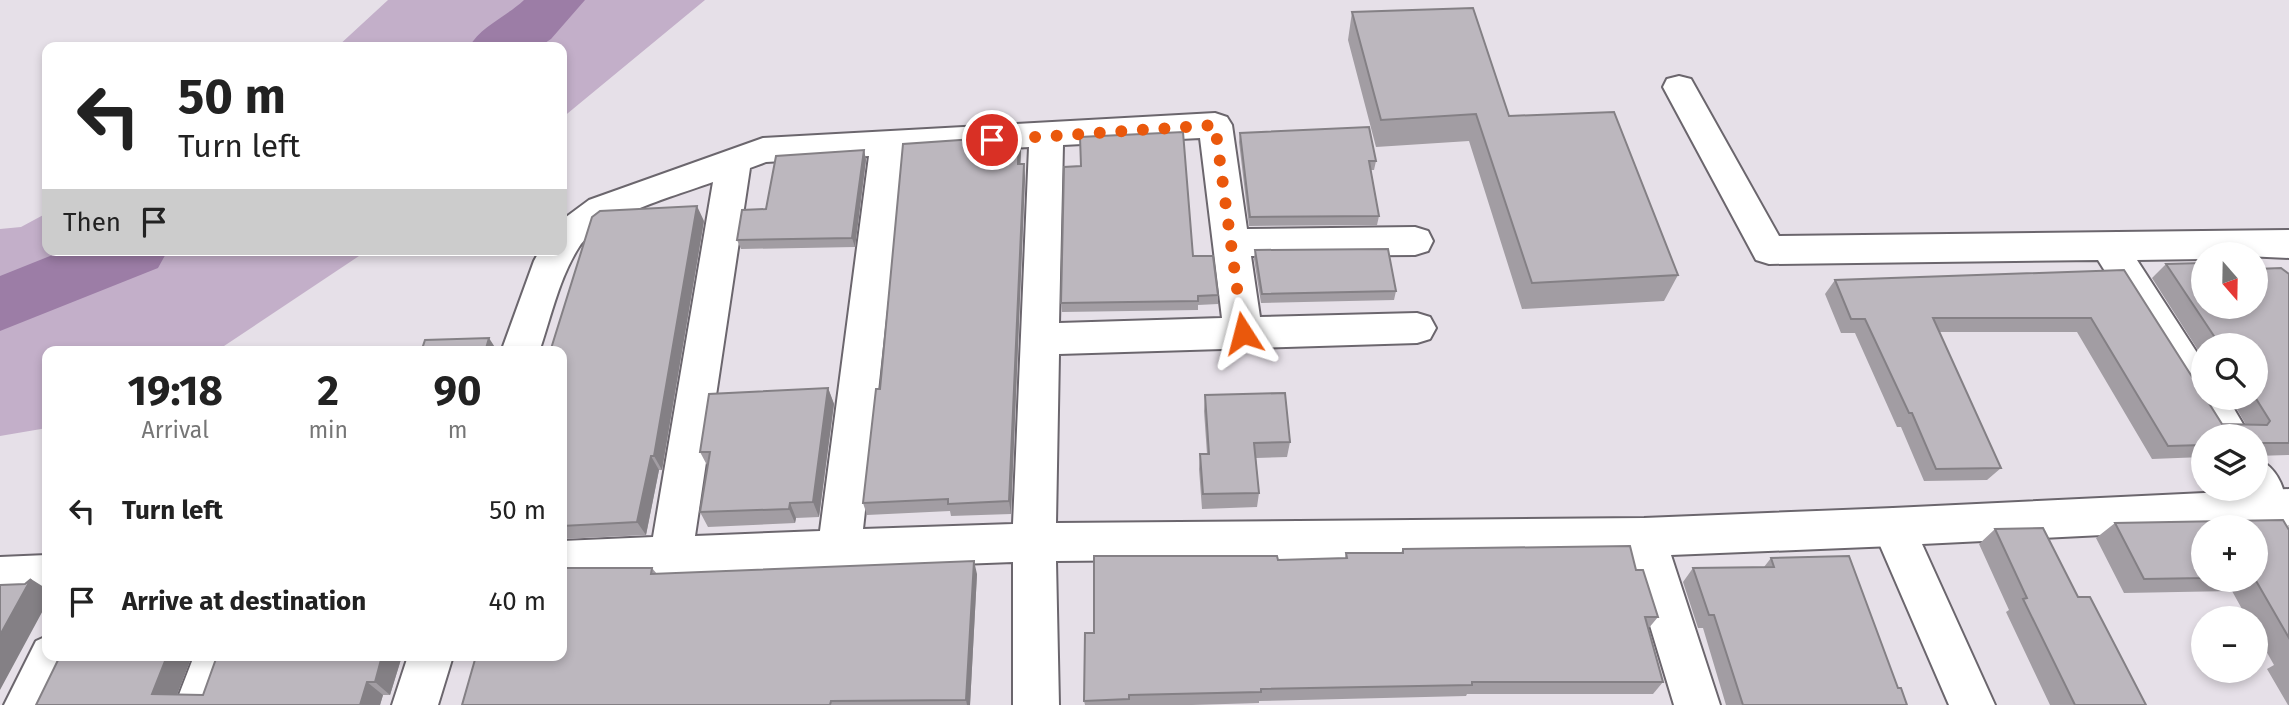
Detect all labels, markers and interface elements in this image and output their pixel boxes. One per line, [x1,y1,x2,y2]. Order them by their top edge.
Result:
text: 50 m [178,67,286,126]
icon: left [63,70,154,161]
pin [962,110,1022,170]
icon: arrive [973,121,1011,159]
text: Turn left [178,127,300,165]
icon: arrive [135,203,173,241]
text: Then [63,207,121,238]
north arrow [2191,242,2268,318]
map controls [2191,242,2268,683]
position arrow [1206,296,1280,370]
button: search [2191,333,2268,410]
text: 19:18 [127,366,223,416]
text: 2 [317,366,339,416]
text: 90 [433,366,482,416]
text: Arrival [141,416,209,444]
text: min [308,416,348,444]
text: m [448,416,467,444]
button: layers [2191,424,2268,501]
icon: left [63,492,101,530]
text: Turn left [122,495,223,526]
text: 50 m [489,495,546,526]
button: + [2191,515,2268,592]
icon: arrive [63,583,101,621]
text: Arrive at destination [122,586,366,617]
text: 40 m [488,586,546,617]
button: − [2191,606,2268,683]

